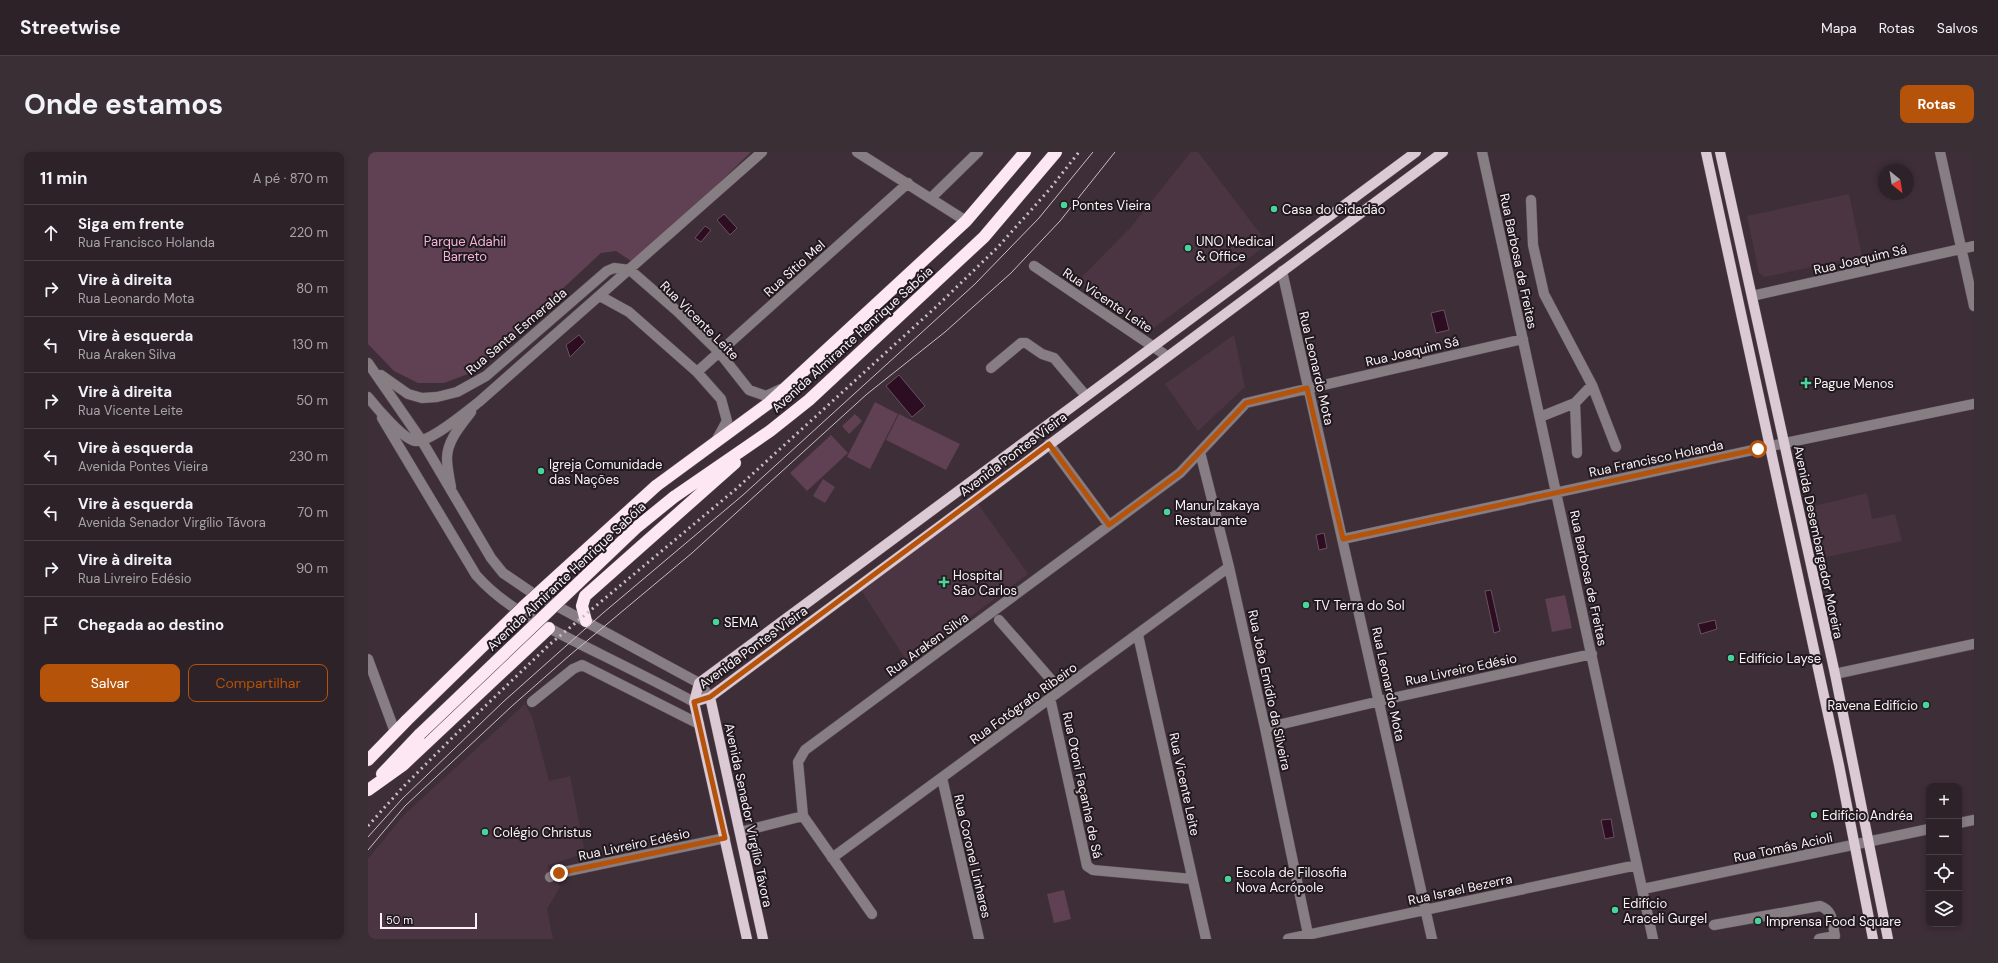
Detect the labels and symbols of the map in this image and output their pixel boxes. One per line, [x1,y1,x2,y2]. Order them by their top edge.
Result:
north arrow [1878,164,1914,200]
street label: Rua Barbosa de Freitas [1496,192,1541,330]
place label: Pontes Vieira [1072,197,1151,214]
marker: Pontes Vieira [1059,200,1069,210]
place label: Casa do Cidadão [1282,201,1386,218]
marker: Casa do Cidadão [1269,204,1279,214]
park label: Parque Adahil Barreto [424,233,506,265]
place label: UNO Medical & Office [1196,233,1274,265]
street label: Rua Sítio Mel [760,236,829,300]
street label: Rua Joaquim Sá [1812,240,1908,278]
marker: UNO Medical & Office [1183,243,1193,253]
street label: Avenida Almirante Henrique Sabóia [768,262,936,416]
street label: Rua Vicente Leite [1059,264,1156,337]
street label: Rua Vicente Leite [657,277,743,363]
street label: Rua Santa Esmeralda [463,284,570,378]
street label: Rua Leonardo Mota [1295,310,1338,427]
street label: Rua Joaquim Sá [1364,332,1460,370]
place label: Pague Menos [1814,375,1894,392]
marker: Pague Menos [1801,378,1811,388]
street label: Avenida Pontes Vieira [956,409,1070,500]
street label: Rua Francisco Holanda [1587,436,1725,481]
route start [1749,440,1767,458]
street label: Avenida Desembargador Moreira [1790,444,1847,640]
place label: Igreja Comunidade das Nações [549,456,662,488]
marker: Igreja Comunidade das Nações [536,466,546,476]
place label: Manur Izakaya Restaurante [1175,497,1260,529]
street label: Avenida Almirante Henrique Sabóia [483,498,649,655]
marker: Manur Izakaya Restaurante [1162,507,1172,517]
street label: Rua Barbosa de Freitas [1566,509,1611,647]
place label: Hospital São Carlos [953,567,1017,599]
marker: Hospital São Carlos [938,576,950,588]
place label: TV Terra do Sol [1314,597,1405,614]
marker: TV Terra do Sol [1301,600,1311,610]
street label: Avenida Pontes Vieira [696,602,811,692]
street label: Rua João Emídio da Silveira [1244,608,1295,772]
street label: Rua Araken Silva [883,609,972,680]
place label: SEMA [724,614,759,631]
marker: SEMA [711,617,721,627]
street label: Rua Leonardo Mota [1368,625,1409,743]
street label: Rua Livreiro Edésio [1404,649,1519,690]
place label: Edifício Layse [1739,650,1821,667]
marker: Edifício Layse [1726,653,1736,663]
street label: Rua Fotógrafo Ribeiro [966,659,1080,748]
place label: Ravena Edifício [1828,697,1918,714]
marker: Ravena Edifício [1921,700,1931,710]
street label: Rua Otoni Façanha de Sá [1059,710,1106,860]
street label: Avenida Senador Virgílio Távora [721,721,776,909]
street label: Rua Vicente Leite [1165,731,1204,837]
street label: Rua Coronel Linhares [950,792,995,920]
place label: Edifício Andréa [1822,807,1913,824]
marker: Edifício Andréa [1809,810,1819,820]
place label: Colégio Christus [493,824,592,841]
street label: Rua Livreiro Edésio [577,824,692,865]
marker: Colégio Christus [480,827,490,837]
street label: Rua Tomás Acioli [1732,829,1834,866]
route end [550,864,568,882]
place label: Escola de Filosofia Nova Acrópole [1236,864,1347,896]
street label: Rua Israel Bezerra [1406,870,1514,909]
marker: Escola de Filosofia Nova Acrópole [1223,874,1233,884]
place label: Edifício Araceli Gurgel [1623,895,1707,927]
marker: Edifício Araceli Gurgel [1610,905,1620,915]
scale bar [380,911,477,930]
place label: Imprensa Food Square [1766,913,1901,930]
marker: Imprensa Food Square [1753,916,1763,926]

